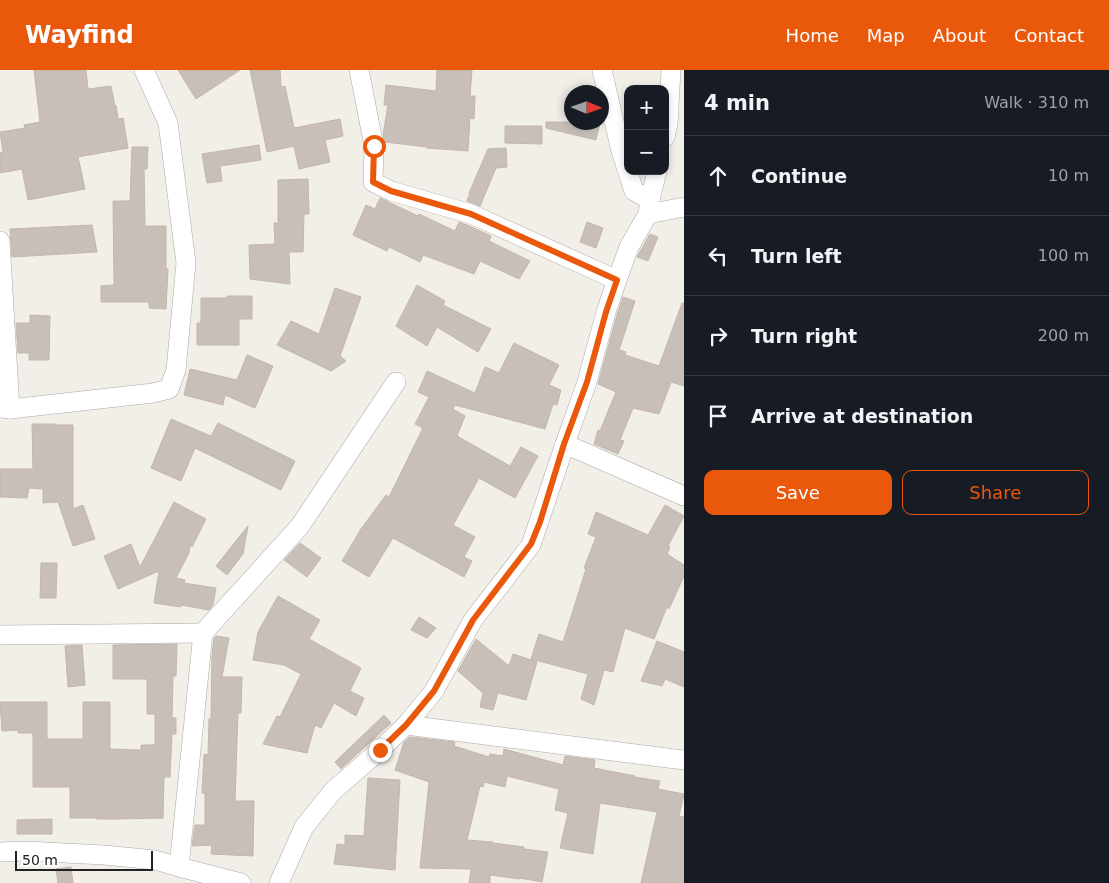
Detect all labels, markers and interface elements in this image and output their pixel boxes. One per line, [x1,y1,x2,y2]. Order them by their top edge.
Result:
text: Wayfind [25,21,134,49]
text: Home [786,25,839,46]
text: Map [867,25,905,46]
text: About [933,25,986,46]
text: Contact [1014,25,1084,46]
north arrow [564,85,609,130]
map controls [624,85,669,175]
button: + [624,85,669,130]
text: 4 min [704,91,770,115]
text: Walk · 310 m [984,93,1089,112]
button: − [624,130,669,175]
route start [363,135,386,158]
icon: ahead [704,162,732,190]
text: Continue [751,165,847,187]
text: 10 m [1048,166,1089,185]
icon: left [704,242,732,270]
text: Turn left [751,245,842,267]
text: 100 m [1038,246,1089,265]
icon: right [704,322,732,350]
text: Turn right [751,325,857,347]
text: 200 m [1038,326,1089,345]
icon: arrive [704,402,732,430]
text: Arrive at destination [751,405,973,427]
button: Save [704,470,892,515]
button: Share [902,470,1089,515]
route end [369,739,392,762]
scale bar [15,848,152,871]
text: 50 m [22,852,58,868]

